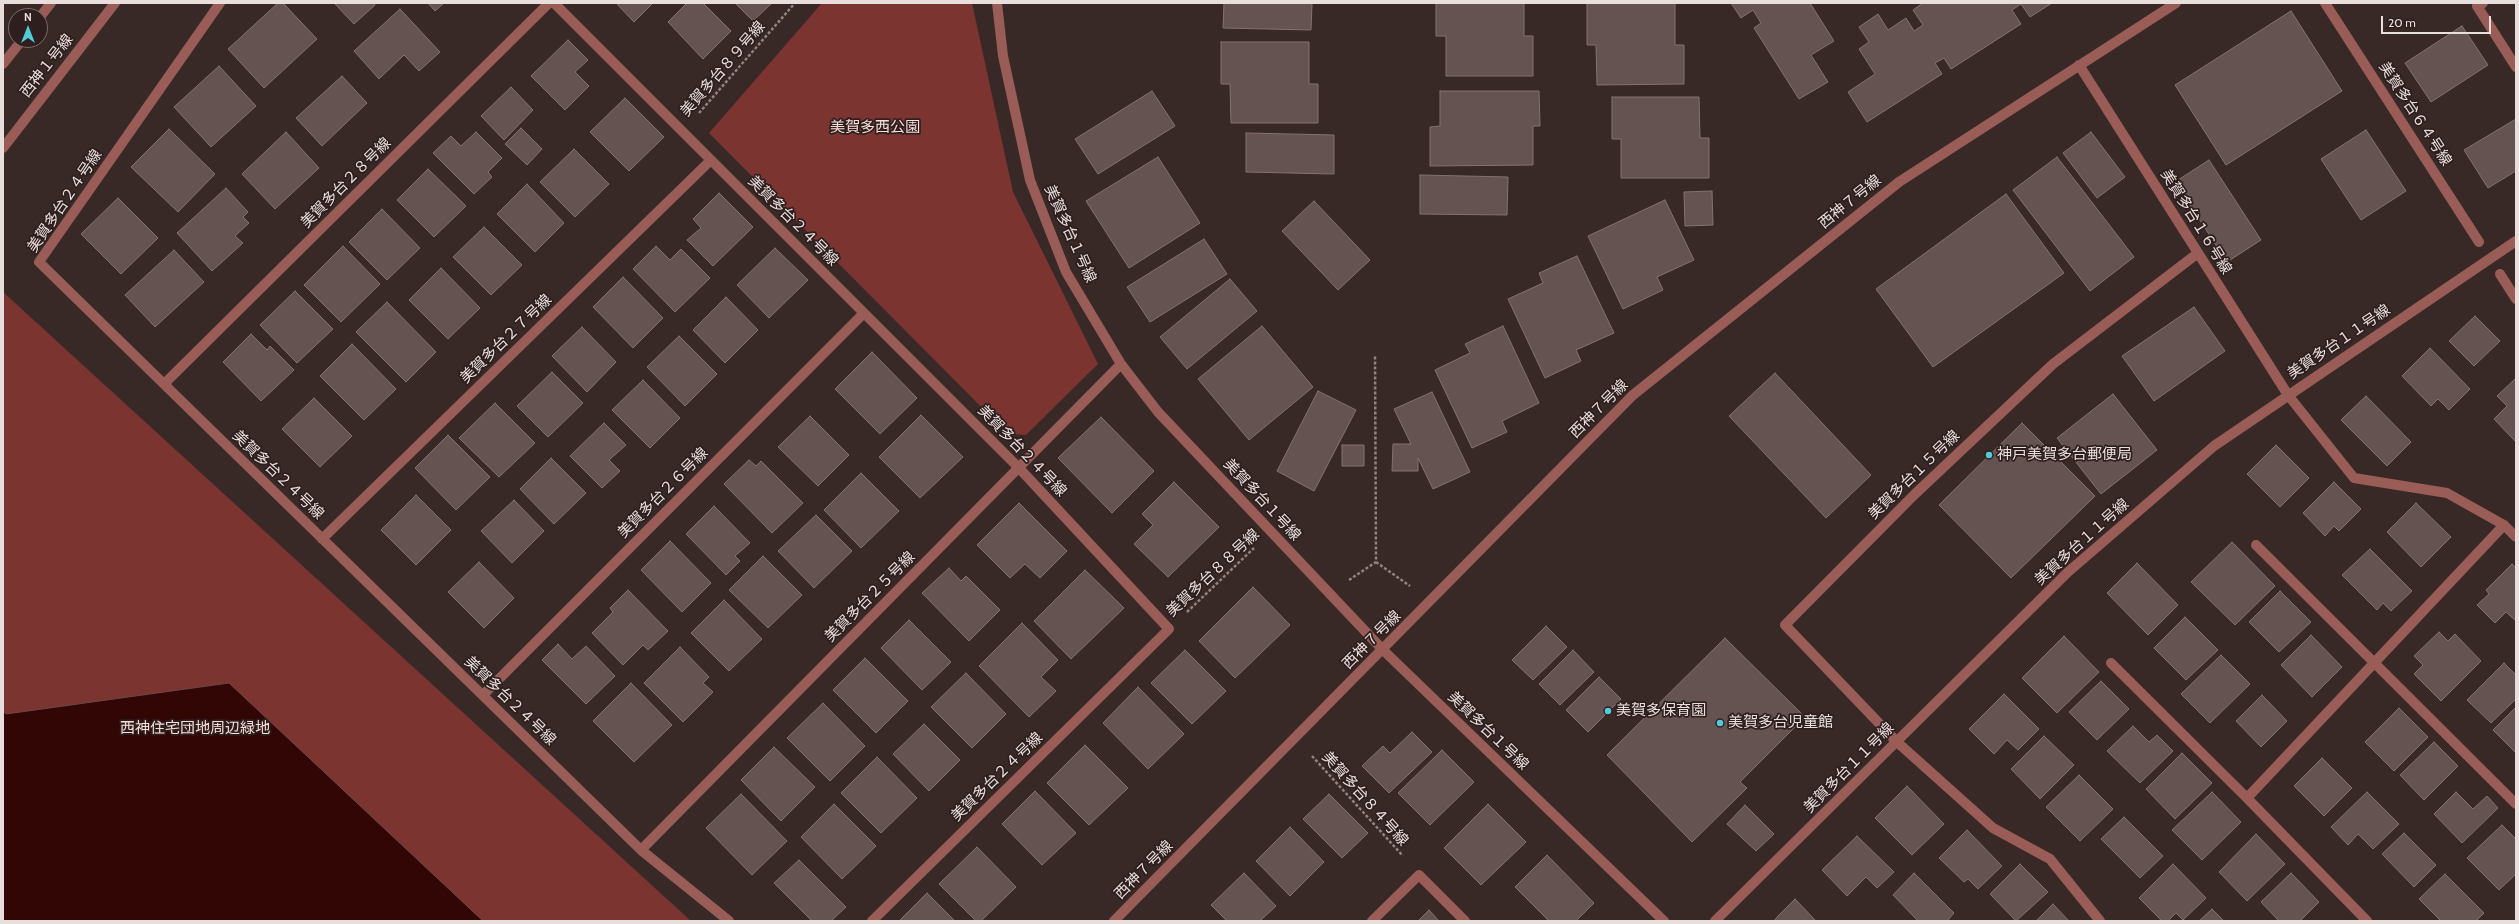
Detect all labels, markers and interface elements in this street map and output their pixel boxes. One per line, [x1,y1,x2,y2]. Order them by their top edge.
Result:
north arrow [8,8,48,48]
scale bar [2383,8,2493,34]
text: N [24,10,32,24]
text: 20 m [2388,15,2416,30]
street label: 美賀多台８９号線 [677,18,769,120]
street label: 西神１号線 [17,31,77,101]
street label: 美賀多台６４号線 [2375,59,2455,169]
park label: 美賀多西公園 [830,119,920,137]
street label: 美賀多台２８号線 [297,134,395,232]
street label: 美賀多台２４号線 [24,146,106,256]
street label: 美賀多台１６号線 [2157,166,2235,278]
street label: 西神７号線 [1815,171,1885,233]
street label: 美賀多台２４号線 [744,172,842,270]
street label: 美賀多台１号線 [1040,182,1100,286]
street label: 美賀多台２７号線 [457,291,555,387]
street label: 美賀多台１１号線 [2284,301,2394,383]
street label: 西神７号線 [1566,376,1632,442]
street label: 美賀多台２４号線 [974,402,1070,500]
street label: 美賀多台２４号線 [229,427,327,523]
street label: 美賀多台１５号線 [1865,427,1963,523]
street label: 美賀多台２６号線 [614,444,712,542]
place label: 神戸美賀多台郵便局 [1997,446,2132,464]
marker: 神戸美賀多台郵便局 [1984,450,1994,460]
street label: 美賀多台１号線 [1220,455,1304,545]
street label: 美賀多台１１号線 [2031,495,2133,589]
street label: 美賀多台８８号線 [1163,525,1263,621]
street label: 美賀多台２５号線 [821,548,919,646]
street label: 西神７号線 [1339,607,1405,673]
street label: 美賀多台２４号線 [461,653,559,749]
street label: 美賀多台１号線 [1444,688,1532,774]
place label: 美賀多保育園 [1616,702,1706,720]
marker: 美賀多保育園 [1603,706,1613,716]
place label: 美賀多台児童館 [1728,714,1833,732]
marker: 美賀多台児童館 [1715,718,1725,728]
street label: 美賀多台１１号線 [1800,719,1898,817]
park label: 西神住宅団地周辺緑地 [120,720,270,738]
street label: 美賀多台２４号線 [948,729,1046,825]
street label: 美賀多台８４号線 [1318,748,1412,850]
street label: 西神７号線 [1111,837,1177,903]

